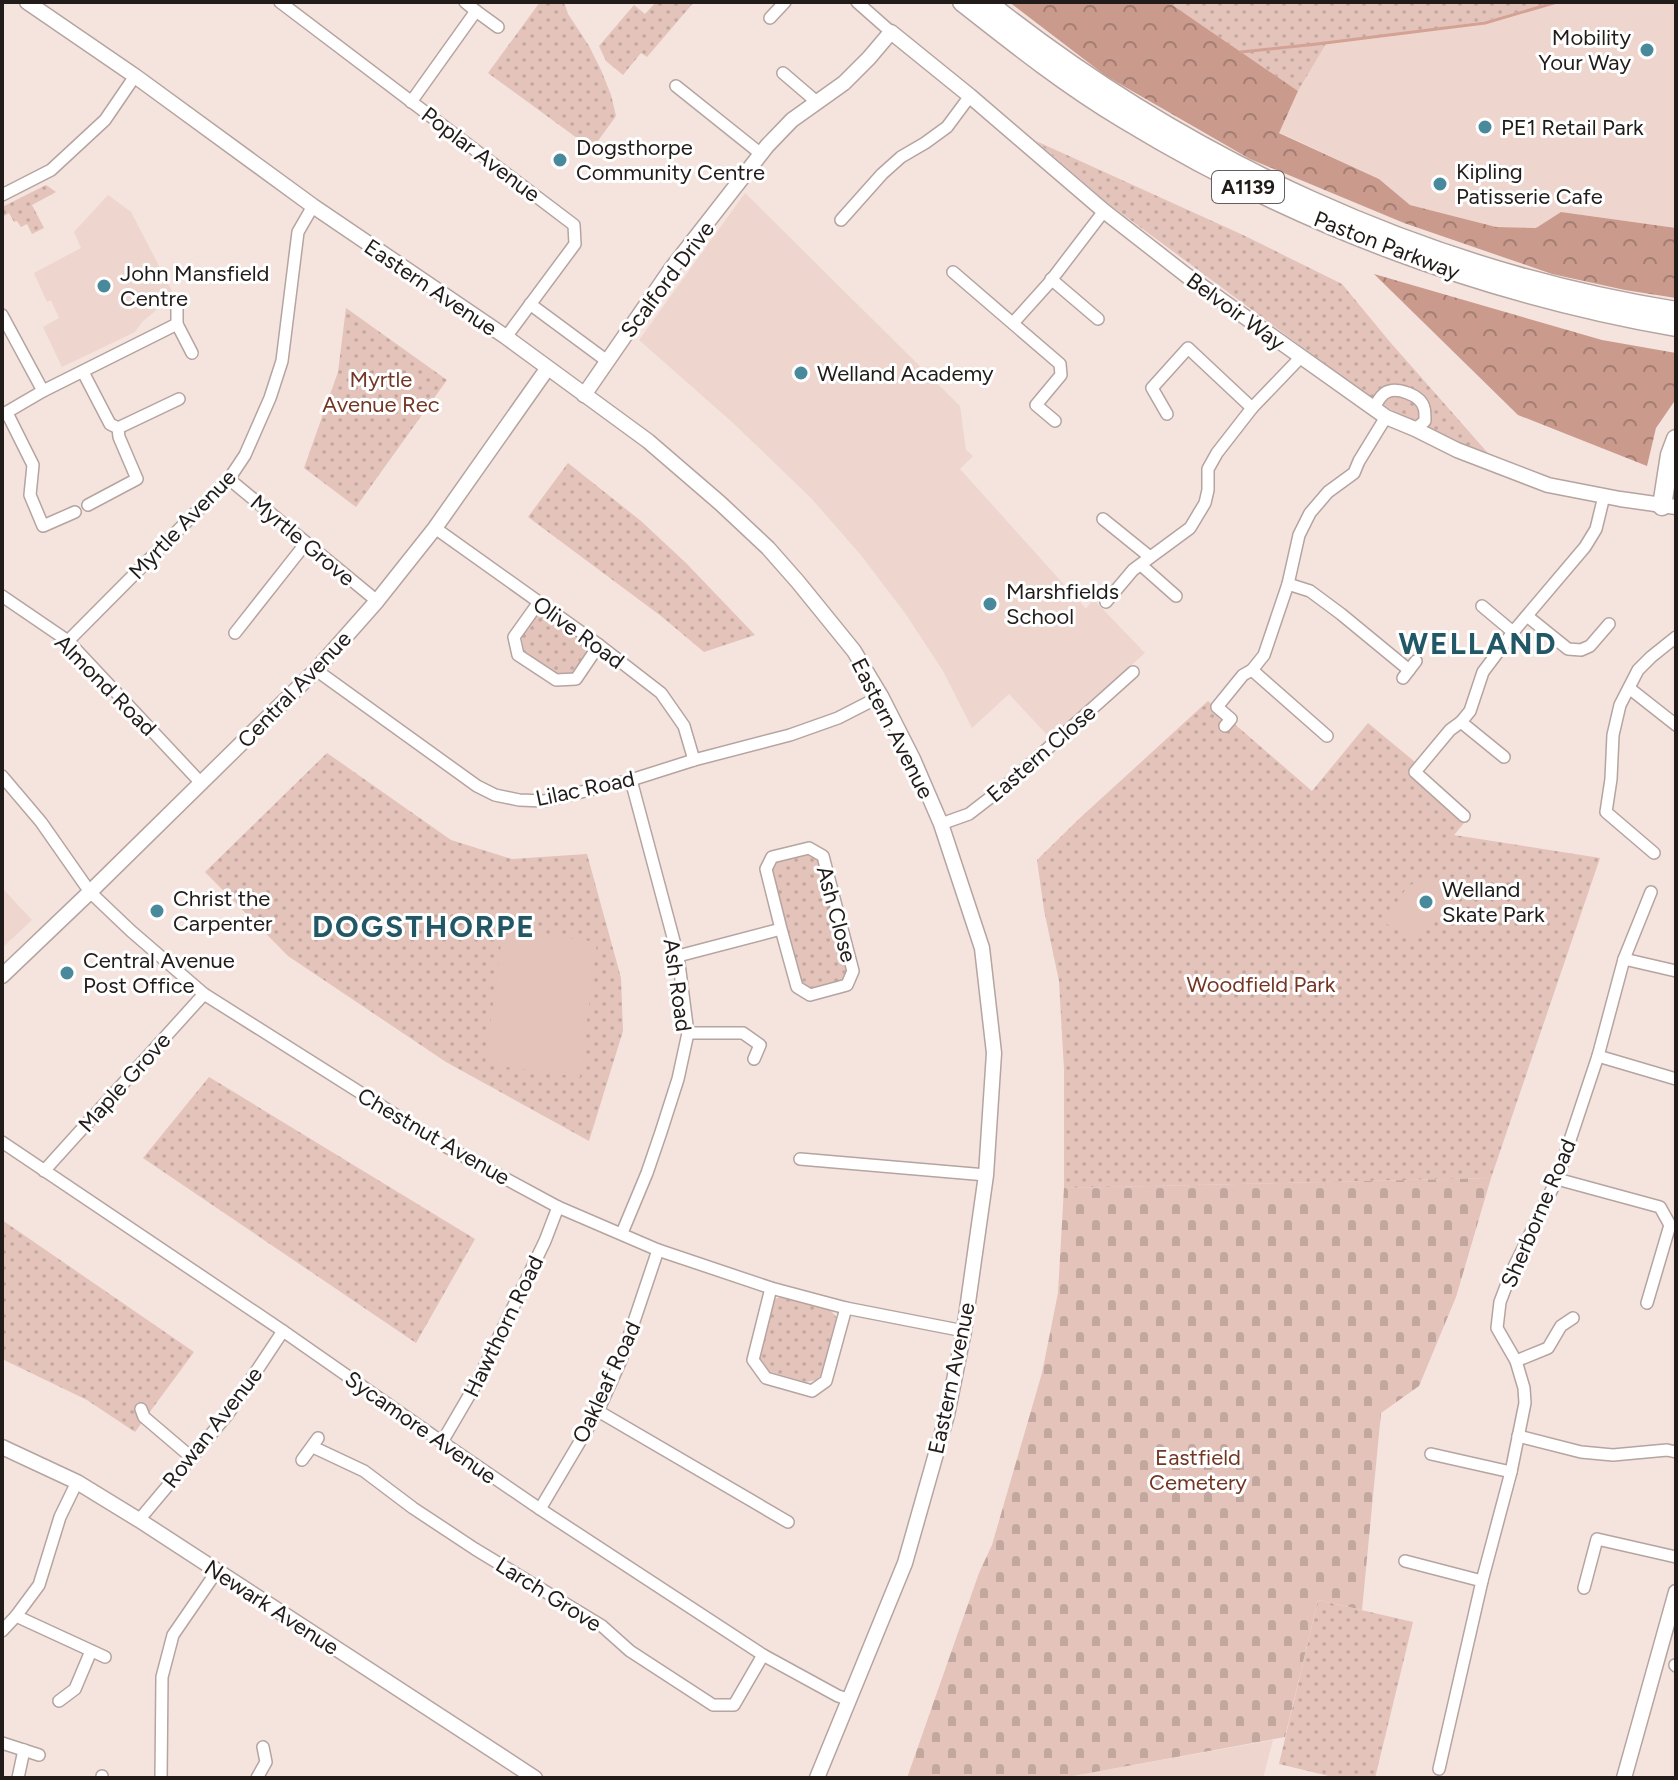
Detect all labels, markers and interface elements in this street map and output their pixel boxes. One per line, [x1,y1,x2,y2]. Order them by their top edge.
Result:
place label: Mobility Your Way [1538,24,1631,76]
marker: Mobility Your Way [1638,41,1656,59]
street label: Poplar Avenue [416,101,545,208]
place label: PE1 Retail Park [1501,114,1644,141]
marker: PE1 Retail Park [1476,118,1494,136]
place label: Dogsthorpe Community Centre [576,134,765,186]
marker: Dogsthorpe Community Centre [551,151,569,169]
place label: Kipling Patisserie Cafe [1456,158,1603,210]
road number: A1139 [1212,171,1284,203]
marker: Kipling Patisserie Cafe [1431,175,1449,193]
street label: Paston Parkway [1310,205,1464,286]
street label: Scalford Drive [615,216,720,343]
street label: Eastern Avenue [359,233,502,342]
place label: John Mansfield Centre [120,260,269,312]
street label: Belvoir Way [1181,267,1291,356]
marker: John Mansfield Centre [95,277,113,295]
place label: Welland Academy [817,360,994,387]
marker: Welland Academy [792,364,810,382]
park label: Myrtle Avenue Rec [322,366,440,418]
street label: Myrtle Avenue [123,464,242,585]
street label: Myrtle Grove [245,489,360,592]
place label: Marshfields School [1006,578,1119,630]
street label: Olive Road [528,590,630,675]
marker: Marshfields School [981,595,999,613]
street label: Central Avenue [232,625,357,753]
district label: WELLAND [1398,625,1558,662]
street label: Almond Road [49,629,162,742]
street label: Eastern Avenue [845,653,940,803]
street label: Eastern Close [981,699,1101,808]
street label: Lilac Road [533,765,637,812]
street label: Ash Close [811,863,862,965]
place label: Welland Skate Park [1442,876,1545,928]
place label: Christ the Carpenter [173,885,273,937]
marker: Welland Skate Park [1417,893,1435,911]
marker: Christ the Carpenter [148,902,166,920]
district label: DOGSTHORPE [312,908,536,945]
street label: Ash Road [658,937,697,1033]
place label: Central Avenue Post Office [83,947,235,999]
marker: Central Avenue Post Office [58,964,76,982]
park label: Woodfield Park [1187,971,1336,998]
street label: Maple Grove [73,1027,176,1138]
street label: Chestnut Avenue [353,1082,515,1191]
street label: Sherborne Road [1495,1135,1582,1292]
street label: Hawthorn Road [458,1251,549,1401]
street label: Eastern Avenue [922,1300,981,1456]
street label: Oakleaf Road [566,1317,646,1447]
street label: Rowan Avenue [157,1361,268,1493]
street label: Sycamore Avenue [340,1365,502,1490]
park label: Eastfield Cemetery [1149,1444,1247,1496]
street label: Larch Grove [491,1551,607,1638]
street label: Newark Avenue [199,1554,344,1661]

